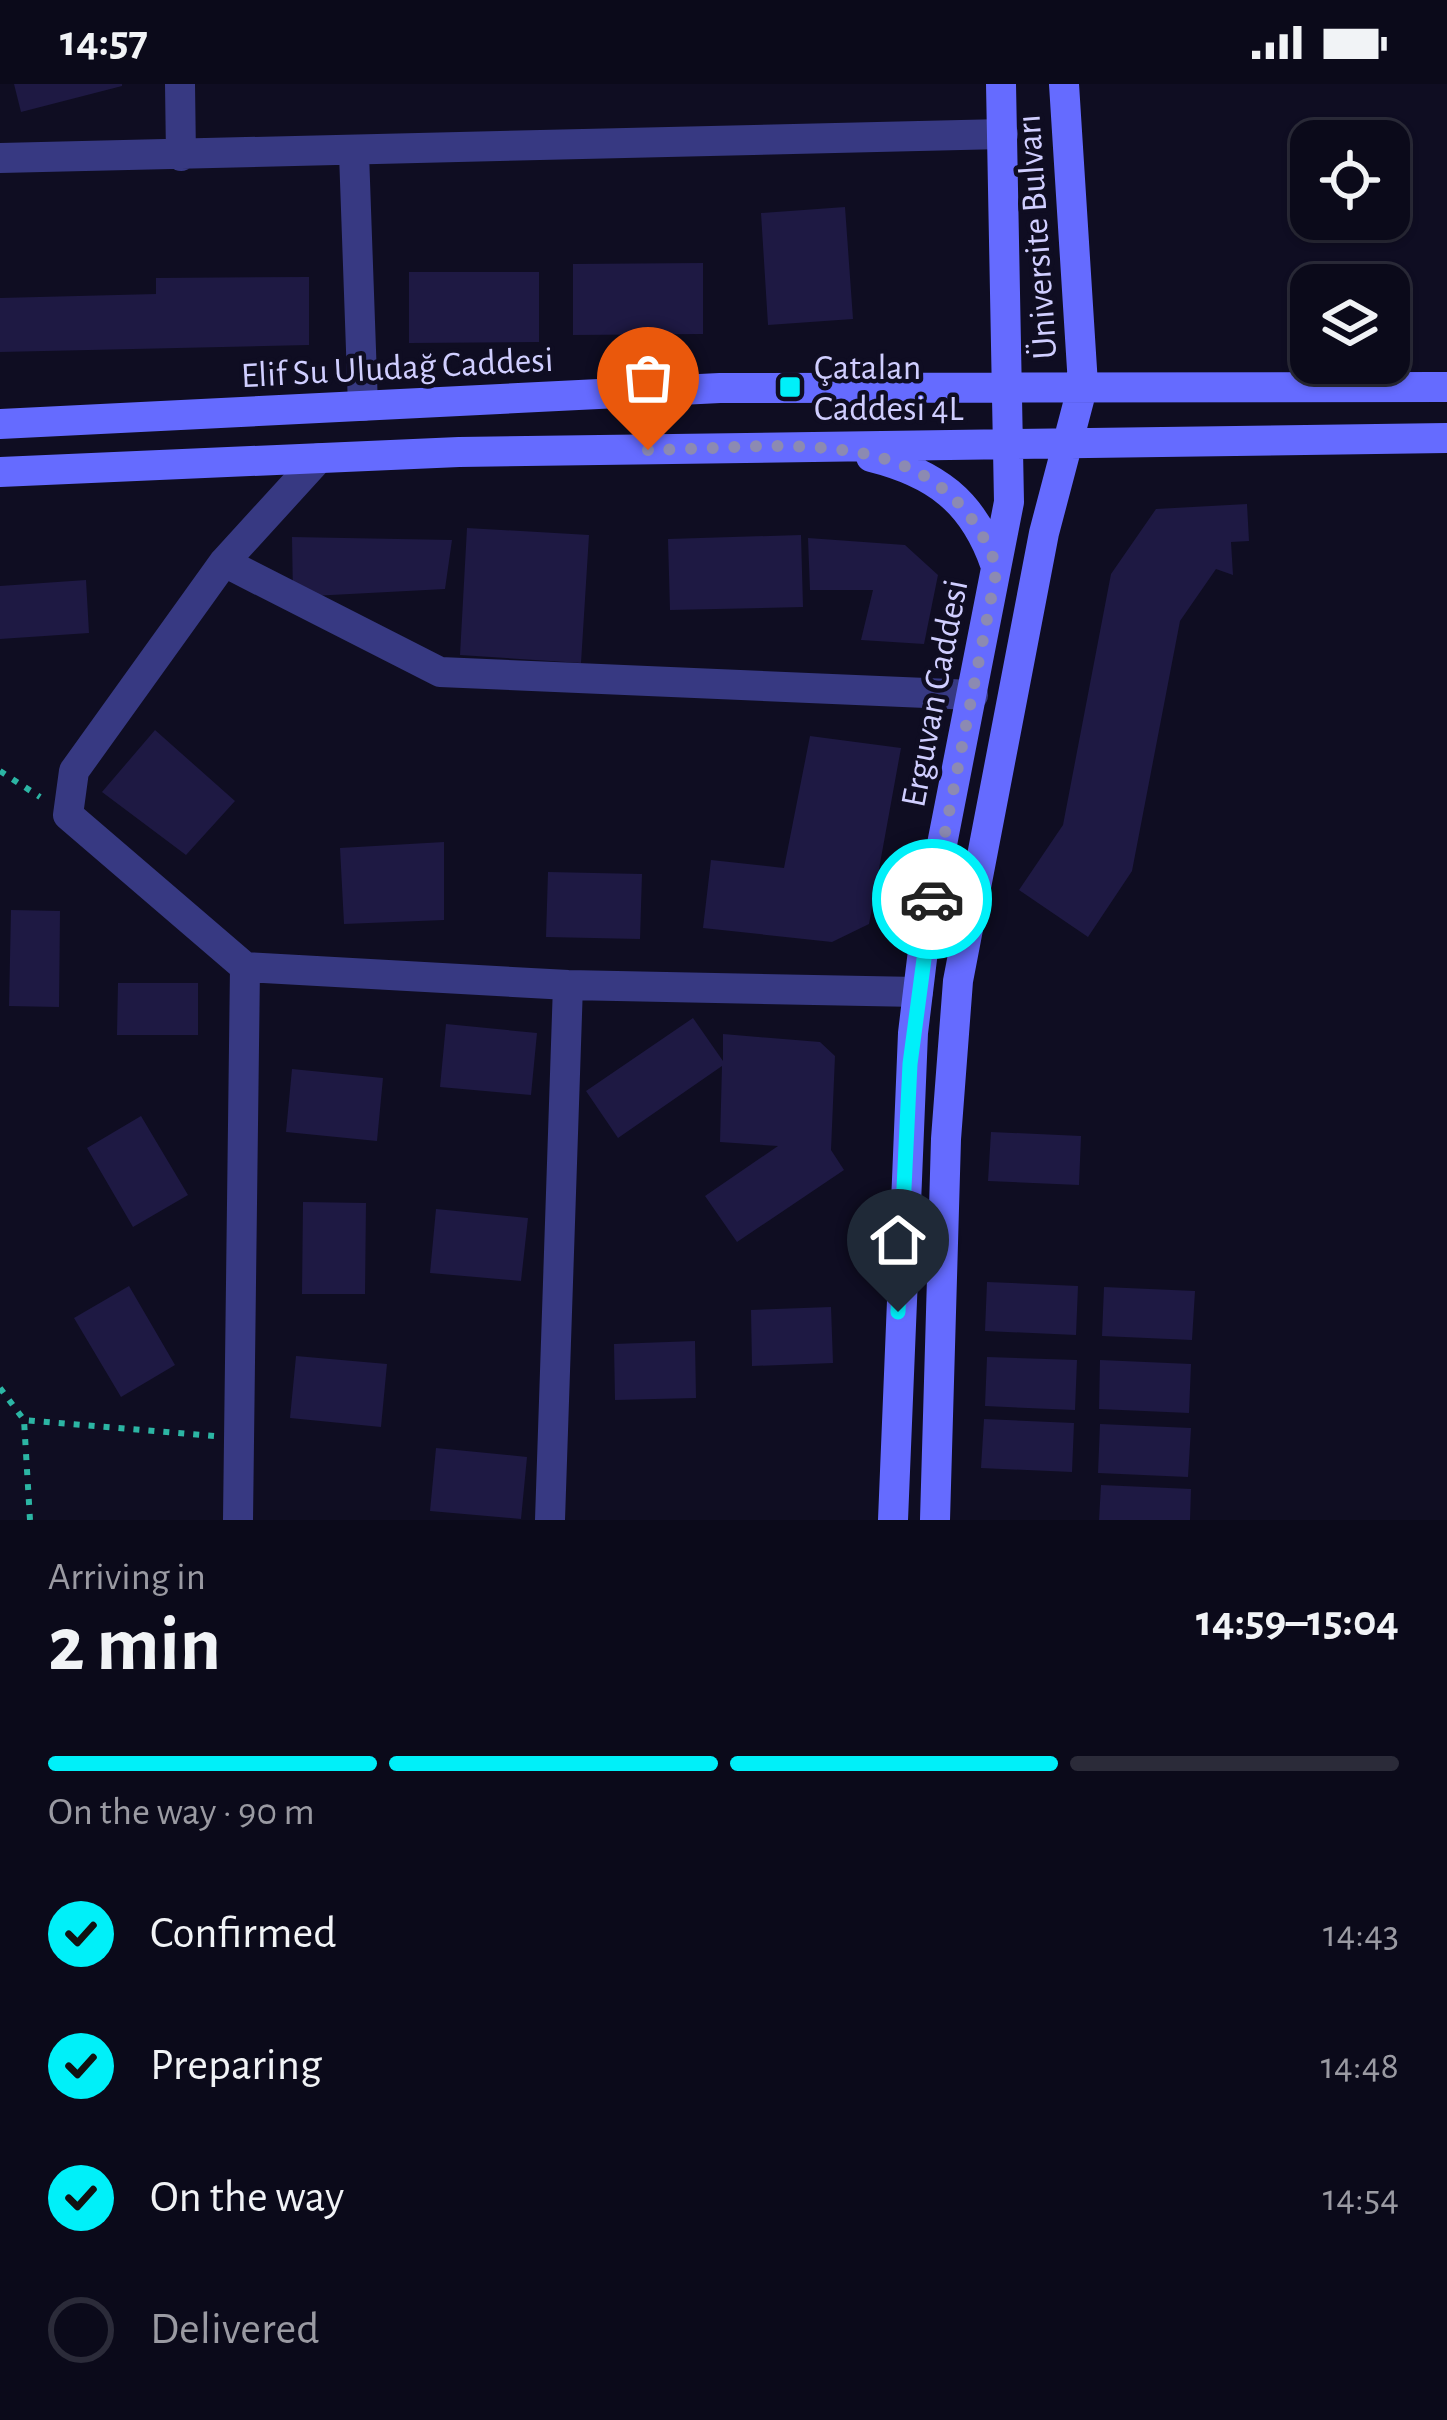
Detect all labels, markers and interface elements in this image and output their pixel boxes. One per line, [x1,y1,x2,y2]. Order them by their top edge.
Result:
text: 14:57 [60,19,148,64]
street label: Üniversite Bulvarı [1008,113,1064,361]
map controls [1290,120,1410,384]
button: locate [1290,120,1410,240]
button: layers [1290,264,1410,384]
pin [597,327,699,450]
street label: Elif Su Uludağ Caddesi [240,342,554,394]
icon: bag [615,345,681,411]
place label: Çatalan Caddesi 4L [814,350,963,427]
marker: Çatalan Caddesi 4L [777,374,803,400]
street label: Erguvan Caddesi [895,577,975,810]
courier [872,839,992,959]
icon: car [899,866,965,932]
pin [847,1189,949,1312]
icon: home [865,1207,931,1273]
text: Arriving in [48,1558,206,1597]
text: 14:59–15:04 [1196,1599,1399,1644]
text: 2 min [48,1607,221,1685]
text: On the way · 90 m [48,1793,315,1832]
icon: check [48,1901,114,1967]
text: Confirmed [150,1911,336,1956]
text: 14:43 [1323,1915,1399,1954]
icon: check [48,2033,114,2099]
text: Preparing [150,2043,322,2088]
text: 14:48 [1321,2047,1399,2086]
icon: check [48,2165,114,2231]
text: On the way [150,2175,344,2220]
text: 14:54 [1323,2179,1399,2218]
text: Delivered [150,2307,319,2352]

